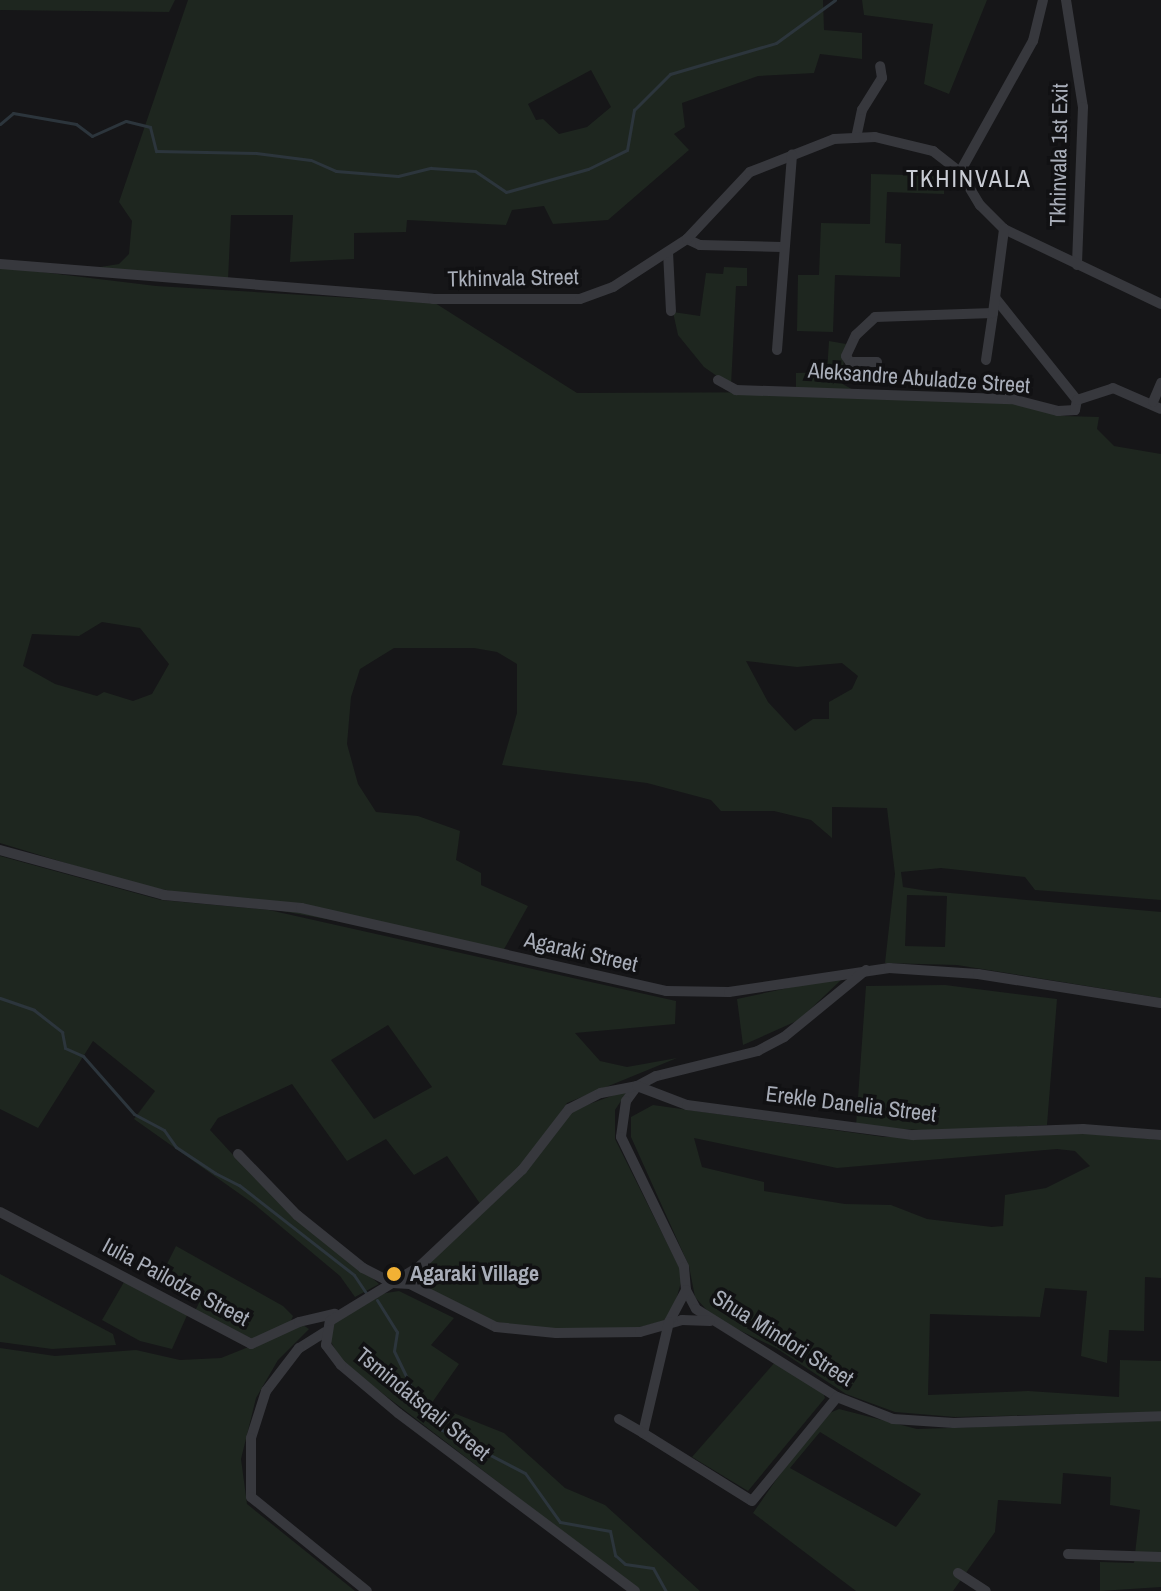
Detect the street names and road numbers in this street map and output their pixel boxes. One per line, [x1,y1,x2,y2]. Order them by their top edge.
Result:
street label: Tkhinvala 1st Exit [1045,83,1073,227]
street label: Tkhinvala Street [447,264,579,292]
street label: Aleksandre Abuladze Street [807,357,1031,399]
street label: Agaraki Street [522,926,640,978]
street label: Erekle Danelia Street [764,1080,938,1128]
street label: Iulia Pailodze Street [98,1232,254,1332]
street label: Shua Mindori Street [708,1284,858,1392]
street label: Tsmindatsqali Street [351,1342,495,1466]

